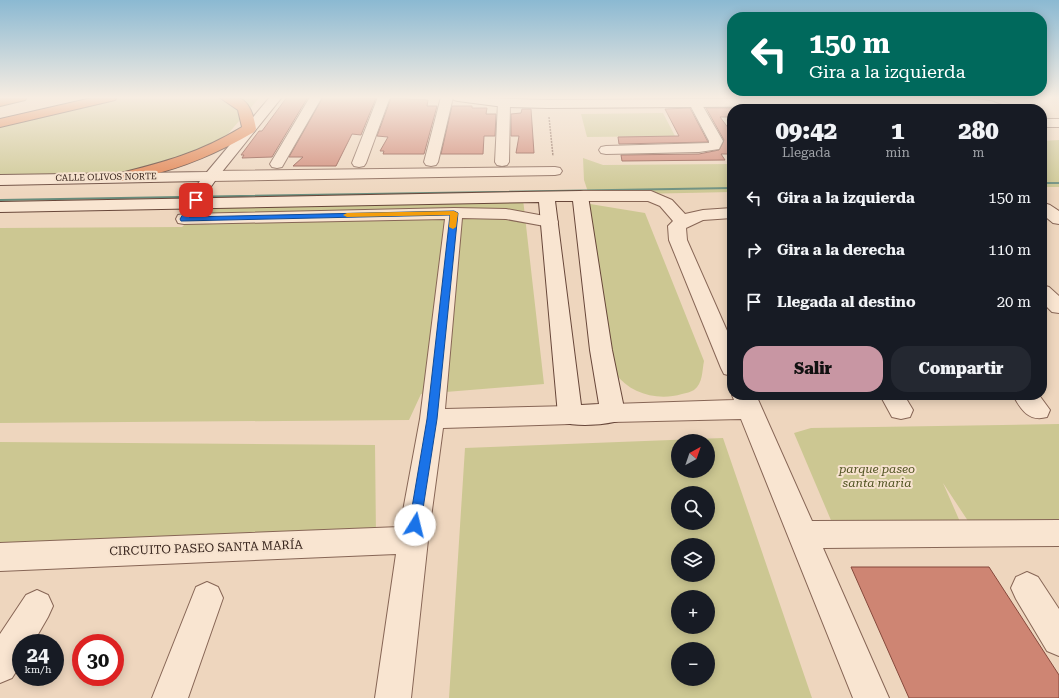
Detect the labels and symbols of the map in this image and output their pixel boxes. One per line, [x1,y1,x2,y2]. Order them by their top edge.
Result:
street label: CALLE OLIVOS NORTE [55,171,157,183]
pin [179,183,213,217]
north arrow [671,434,715,478]
park label: parque paseo santa maria [838,462,915,490]
position arrow [394,504,436,546]
street label: CIRCUITO PASEO SANTA MARÍA [109,538,303,558]
speed limit sign: 30 [72,634,124,686]

